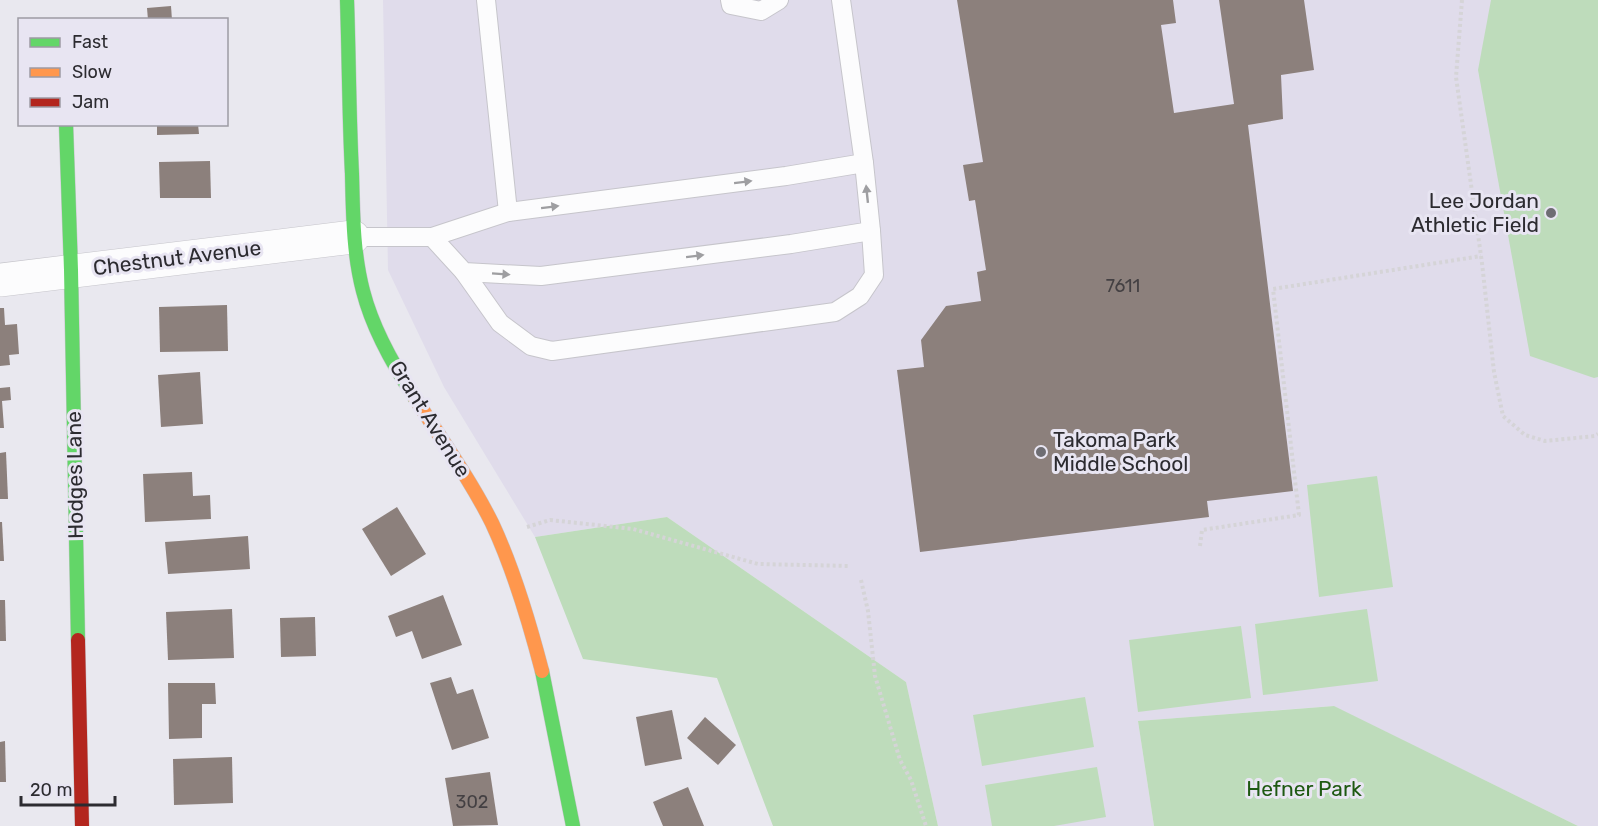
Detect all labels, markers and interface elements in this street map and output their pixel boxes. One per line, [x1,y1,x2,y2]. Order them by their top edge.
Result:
legend [18,18,228,126]
text: Fast [72,31,108,53]
text: Slow [72,61,112,83]
text: Jam [72,91,109,113]
one-way arrow [734,177,753,186]
one-way arrow [863,184,872,203]
place label: Lee Jordan Athletic Field [1411,188,1539,237]
one-way arrow [540,202,559,211]
marker: Lee Jordan Athletic Field [1544,206,1558,220]
street label: Chestnut Avenue [91,235,262,280]
one-way arrow [685,252,704,261]
one-way arrow [492,269,511,279]
house number: 7611 [1106,275,1140,297]
street label: Grant Avenue [385,356,476,482]
street label: Hodges Lane [61,411,88,539]
place label: Takoma Park Middle School [1053,427,1188,476]
marker: Takoma Park Middle School [1034,445,1048,459]
scale bar [21,769,116,807]
park label: Hefner Park [1246,776,1362,801]
text: 20 m [30,779,72,801]
house number: 302 [456,791,488,813]

